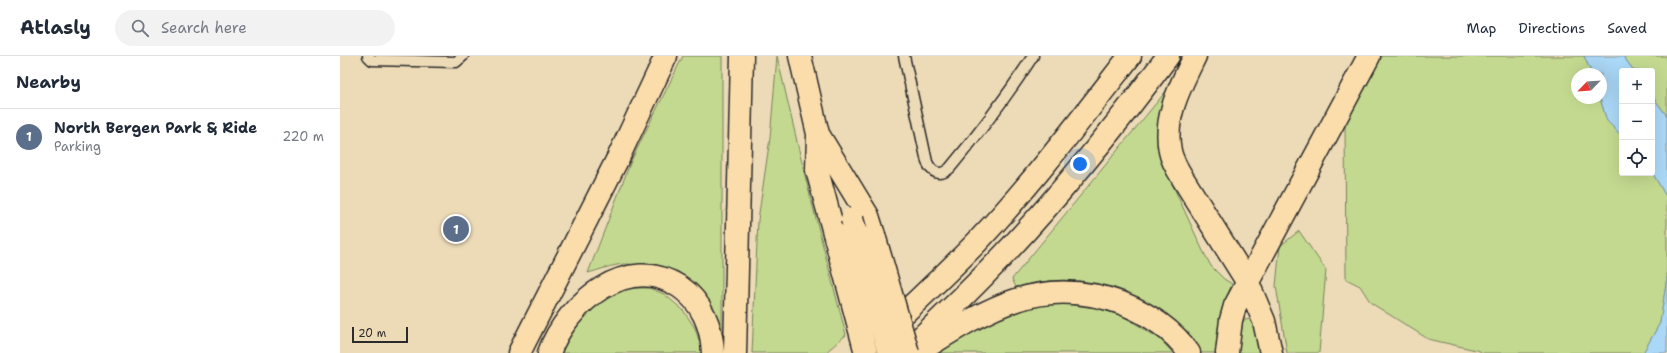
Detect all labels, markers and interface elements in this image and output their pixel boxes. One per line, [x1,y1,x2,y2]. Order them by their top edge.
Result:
search box [115,10,395,46]
text: Atlasly [20,15,91,40]
icon: search [129,17,151,39]
text: Search here [161,18,247,38]
text: Map [1467,19,1497,37]
text: Directions [1519,19,1585,37]
text: Saved [1607,19,1647,37]
north arrow [1571,68,1607,104]
map controls [1619,68,1655,176]
button: + [1619,68,1655,104]
text: Nearby [16,71,81,93]
button: − [1619,104,1655,140]
text: North Bergen Park & Ride [54,118,257,138]
text: 1 [26,128,32,145]
text: 220 m [282,128,324,145]
text: Parking [54,138,101,155]
button: locate [1619,140,1655,176]
your location [1070,154,1090,174]
pin: 1 [443,214,469,244]
scale bar [352,325,408,344]
text: 20 m [358,326,386,341]

